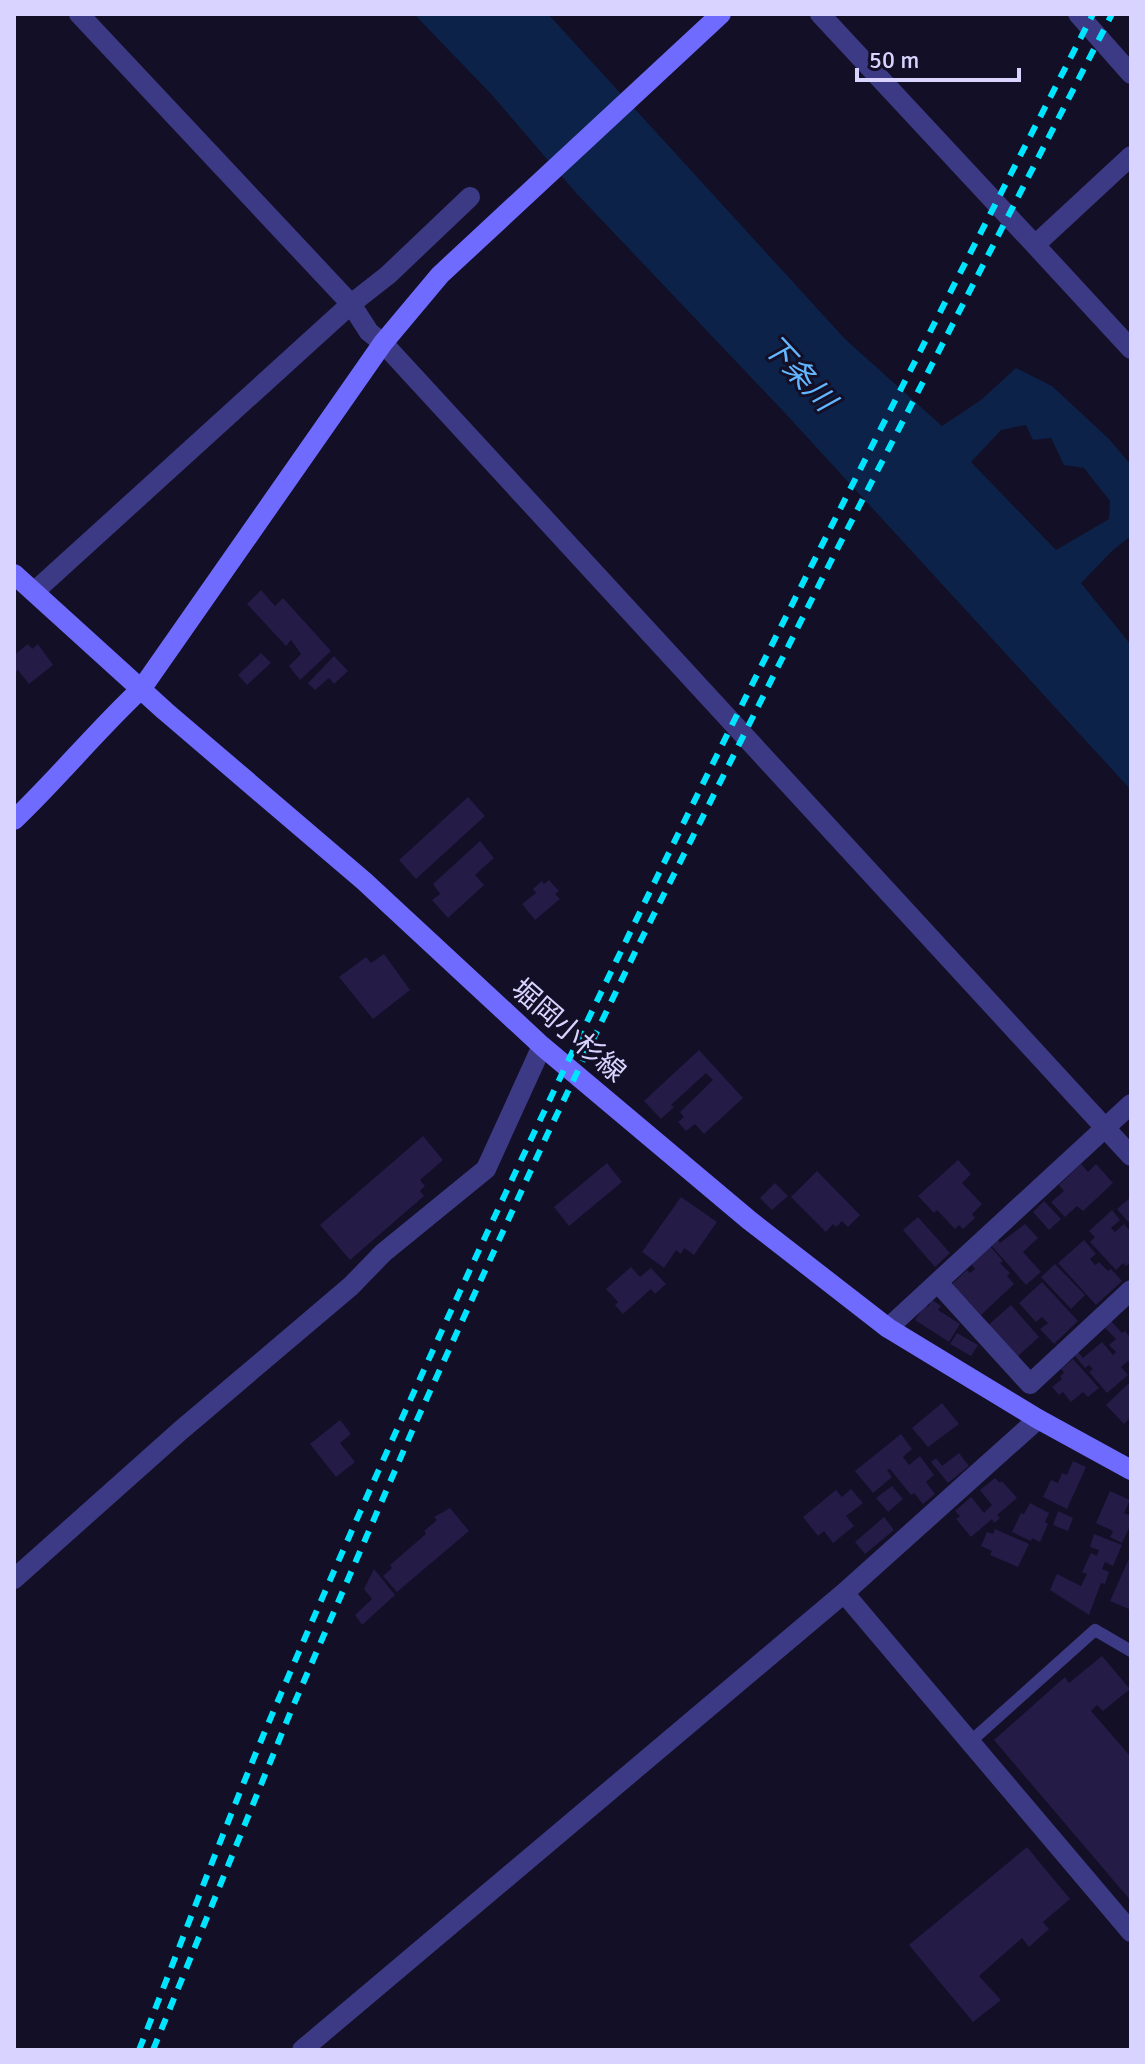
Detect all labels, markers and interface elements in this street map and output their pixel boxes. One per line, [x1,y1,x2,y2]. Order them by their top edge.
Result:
scale bar [857,32,1019,82]
text: 50 m [869,45,919,75]
water label: 下条川 [754,328,845,421]
street label: 堀岡小杉線 [504,972,632,1090]

